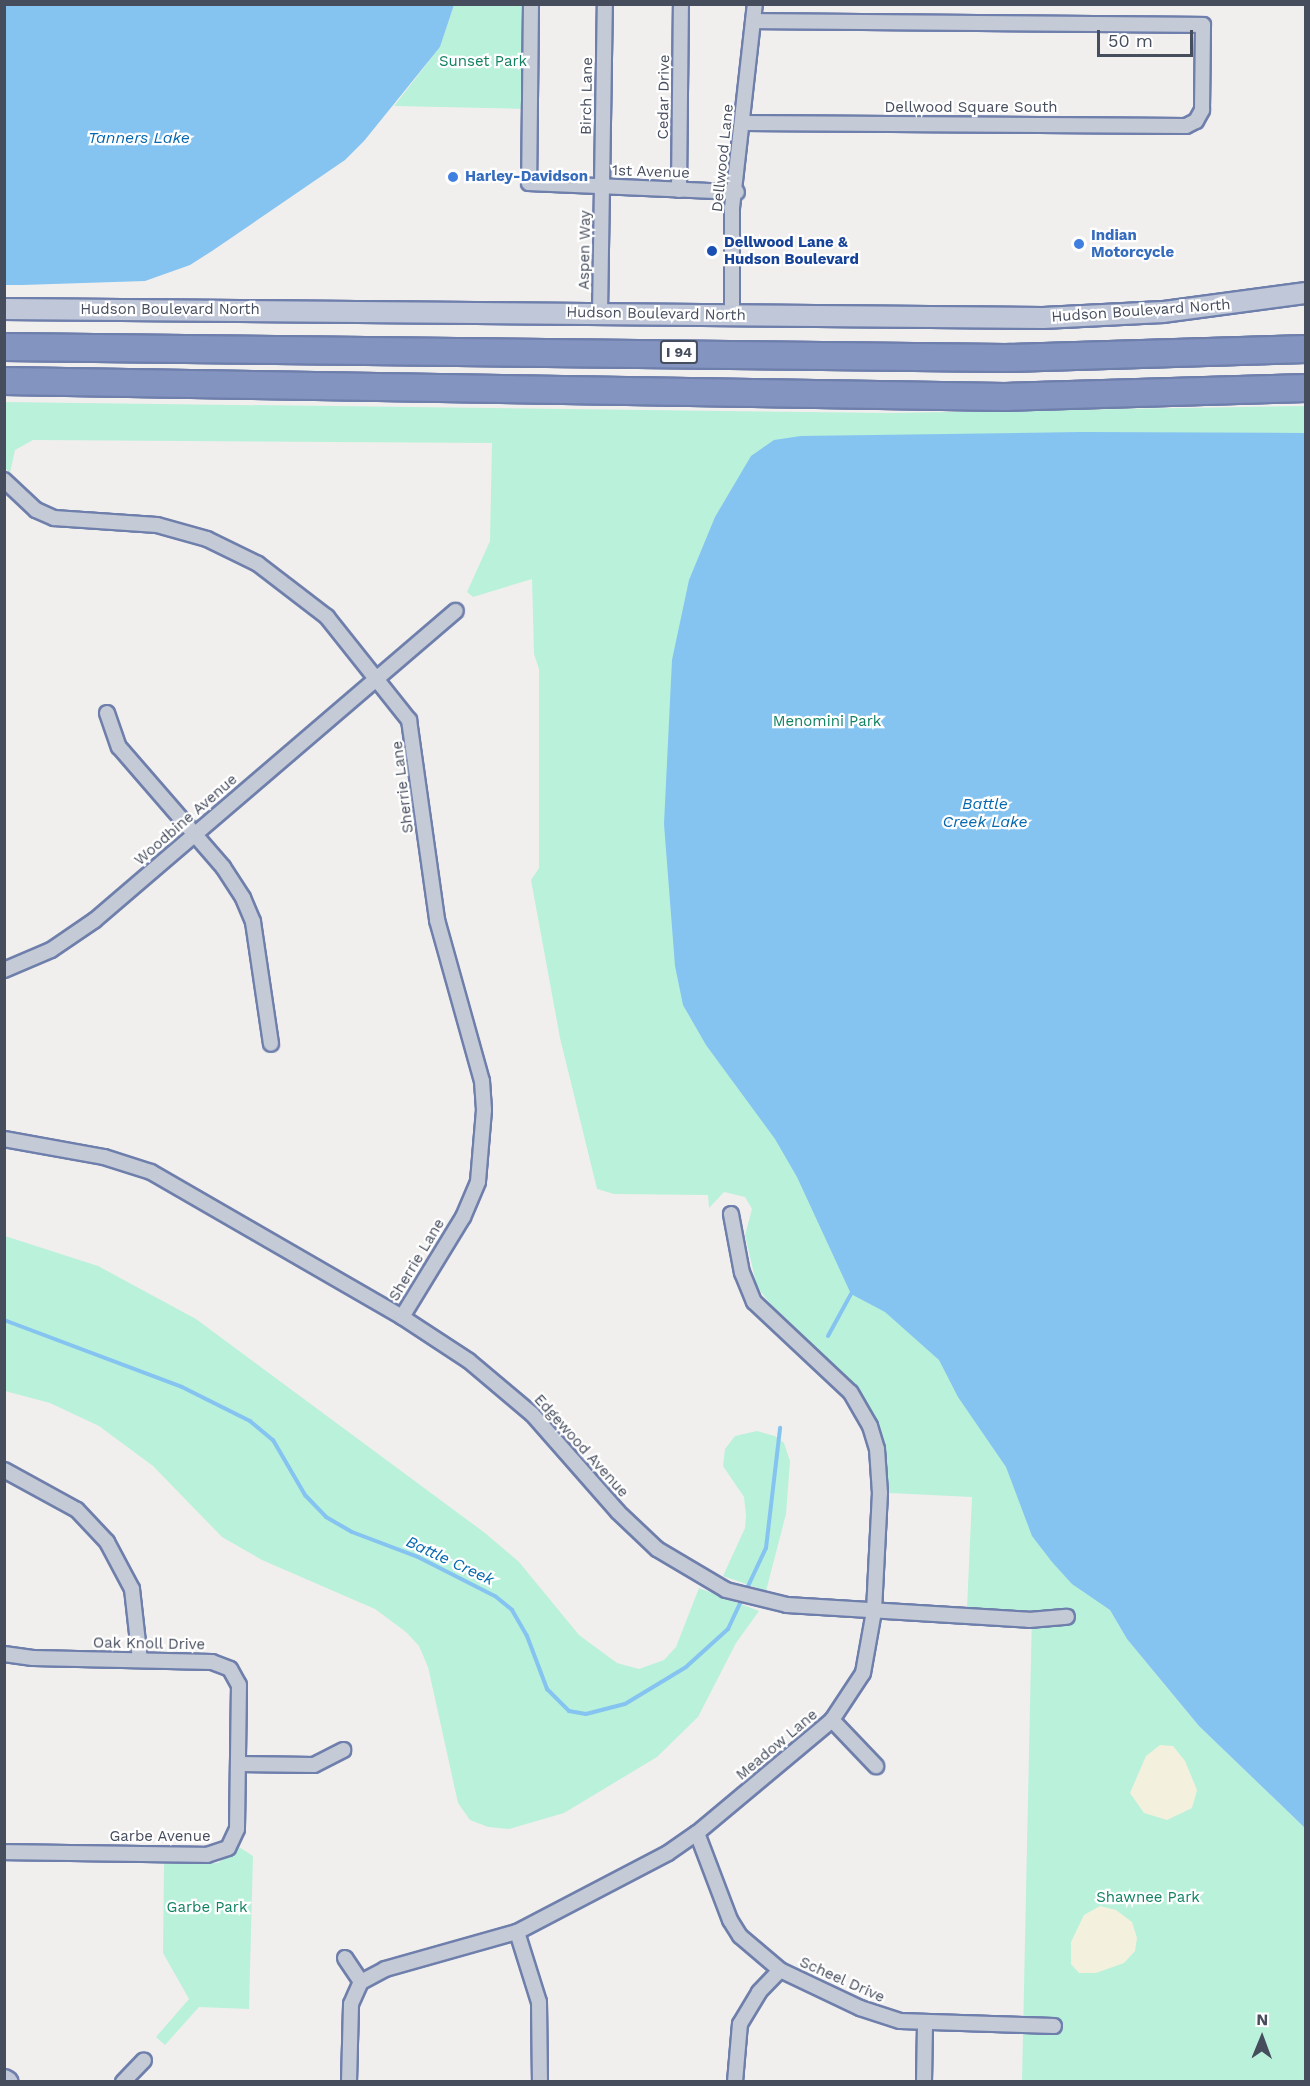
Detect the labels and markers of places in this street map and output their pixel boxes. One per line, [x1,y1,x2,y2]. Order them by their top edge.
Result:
place label: Harley-Davidson [465,168,588,186]
marker: Harley-Davidson [446,170,460,184]
place label: Indian Motorcycle [1091,226,1174,261]
place label: Dellwood Lane & Hudson Boulevard [724,233,859,268]
marker: Indian Motorcycle [1072,237,1086,251]
marker: Dellwood Lane & Hudson Boulevard [705,244,719,258]

